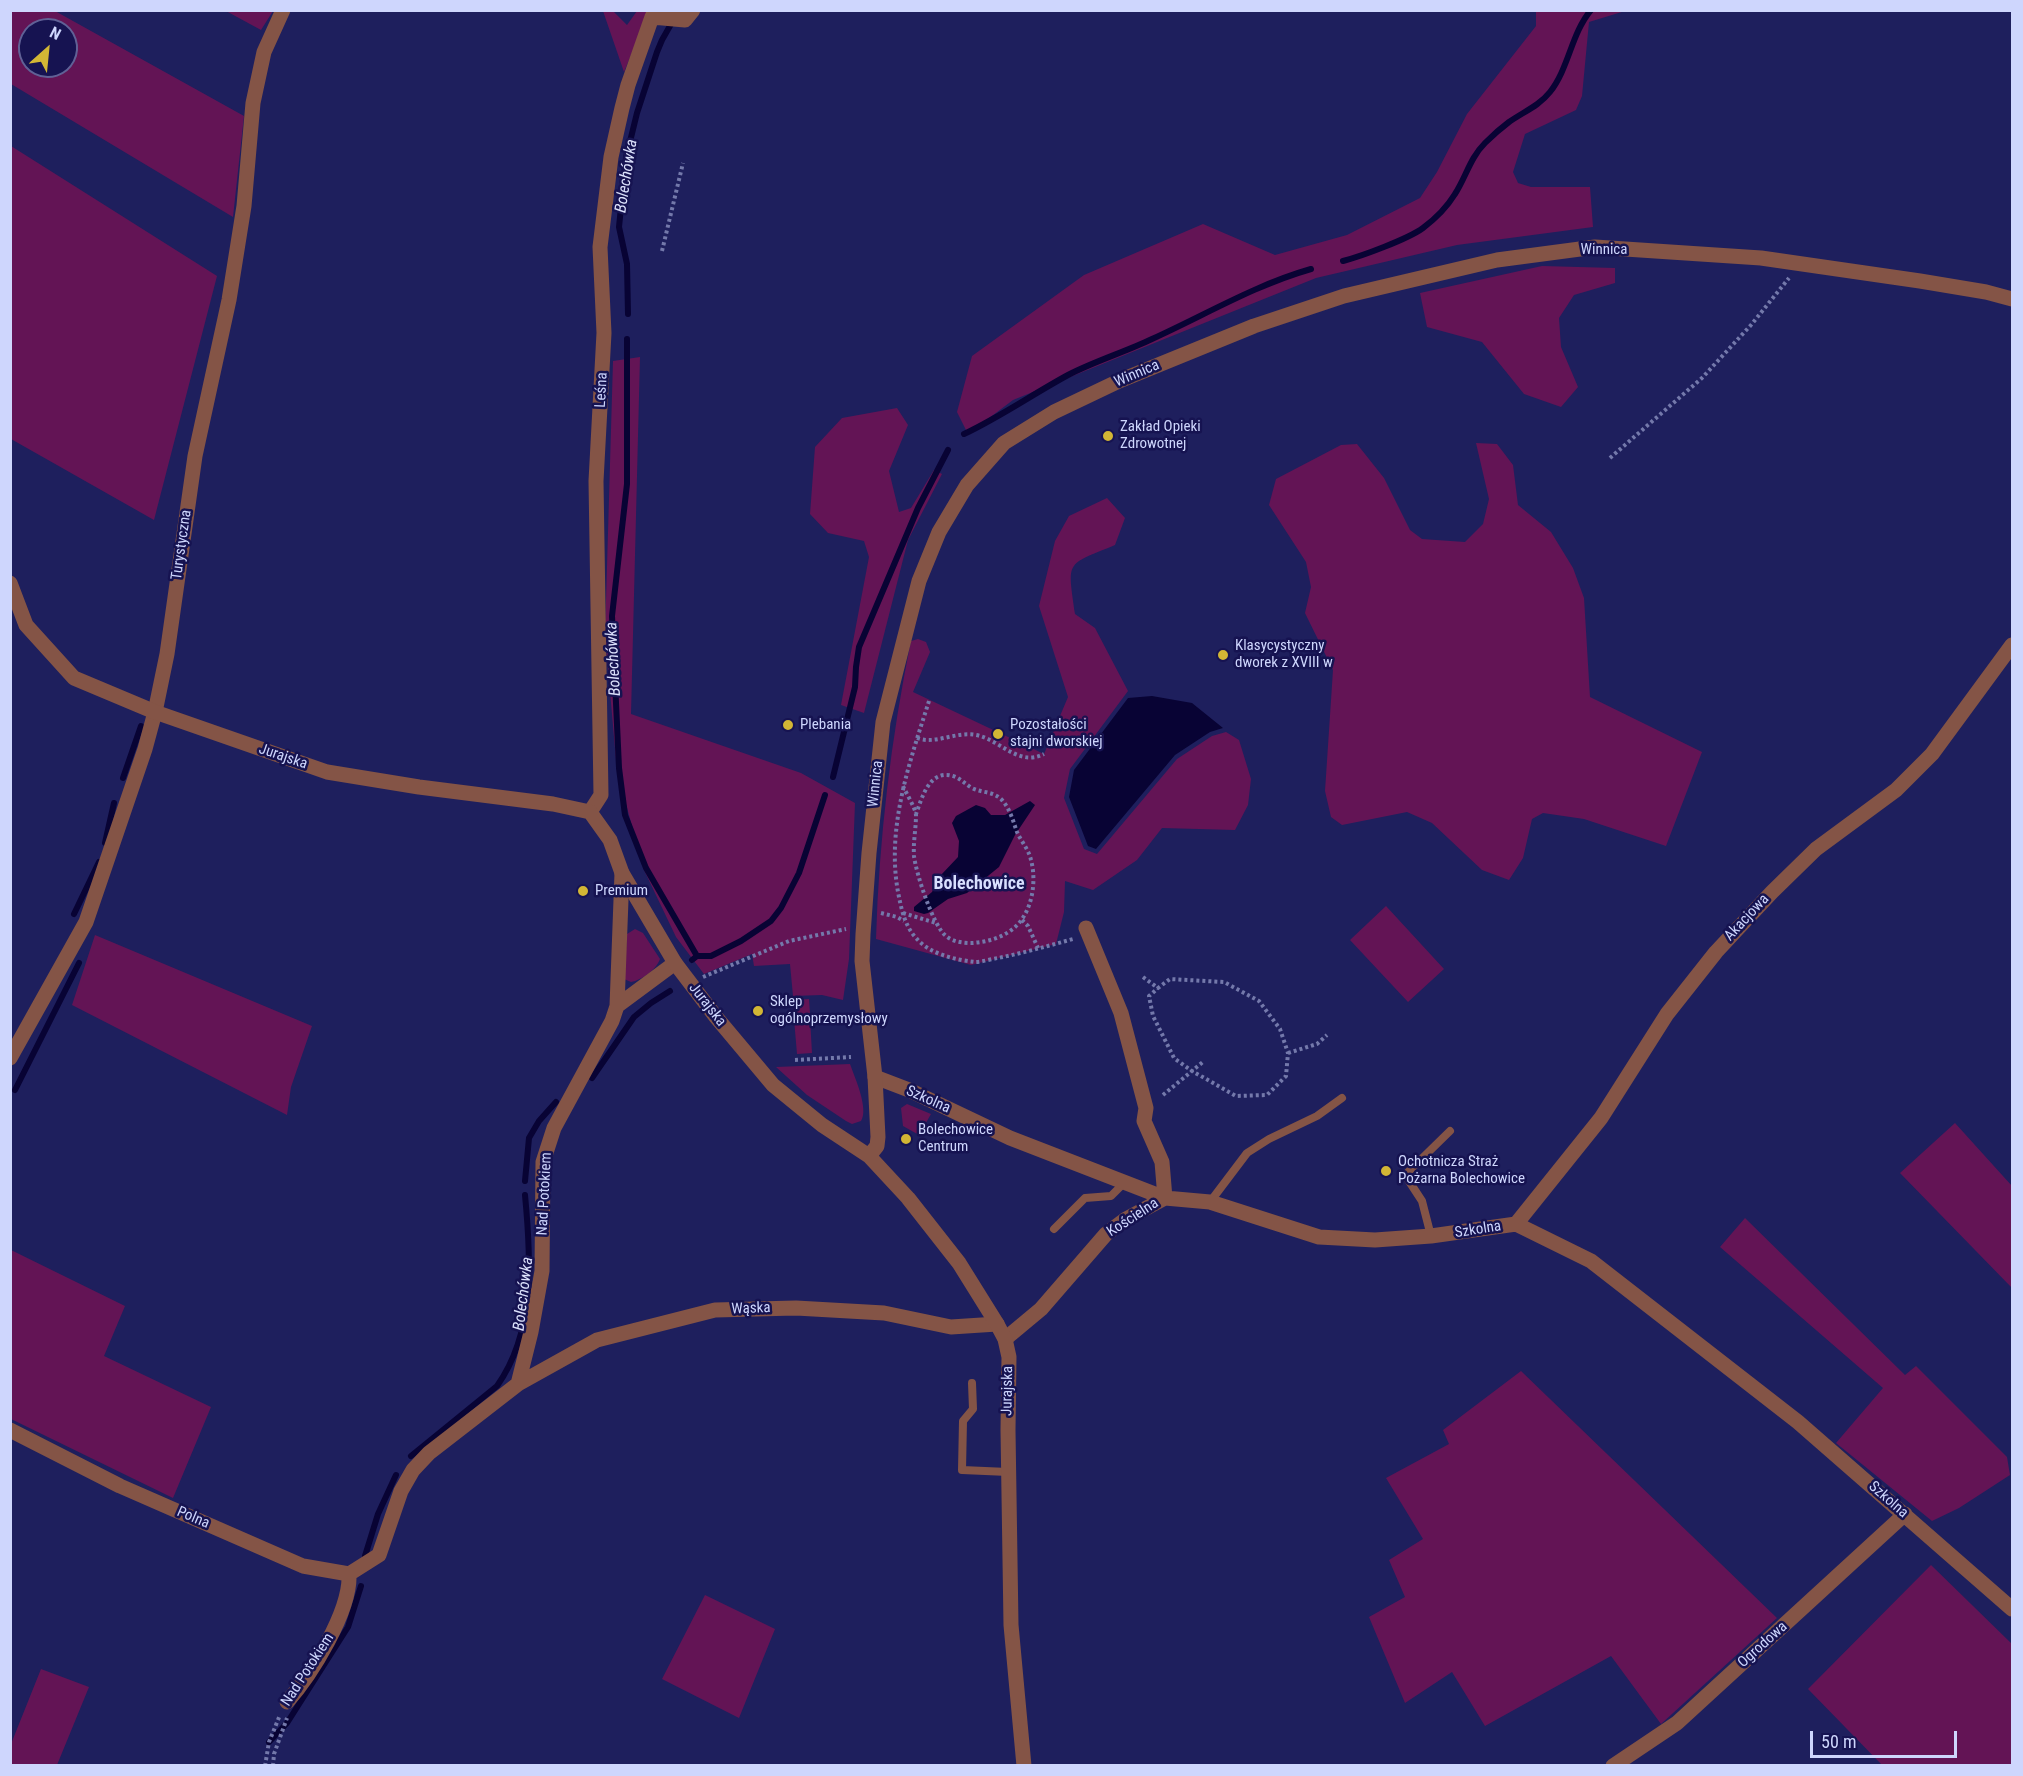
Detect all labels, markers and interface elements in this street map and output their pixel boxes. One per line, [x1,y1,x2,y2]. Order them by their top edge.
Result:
north arrow [18,18,78,78]
text: N [47,23,64,44]
water label: Bolechówka [612,138,642,214]
street label: Winnica [1581,241,1627,259]
street label: Winnica [1112,357,1162,391]
street label: Leśna [592,372,612,408]
place label: Zakład Opieki Zdrowotnej [1120,418,1201,453]
marker: Zakład Opieki Zdrowotnej [1101,429,1115,443]
street label: Turystyczna [168,509,196,581]
water label: Bolechówka [602,622,626,696]
place label: Klasycystyczny dworek z XVIII w [1235,637,1333,672]
marker: Klasycystyczny dworek z XVIII w [1216,648,1230,662]
place label: Plebania [800,716,851,734]
place label: Pozostałości stajni dworskiej [1010,716,1103,751]
marker: Plebania [781,718,795,732]
marker: Pozostałości stajni dworskiej [991,727,1005,741]
street label: Jurajska [256,740,310,774]
street label: Winnica [865,760,887,808]
district label: Bolechowice [933,873,1025,895]
place label: Premium [595,882,648,900]
marker: Premium [576,884,590,898]
street label: Akacjowa [1721,891,1773,945]
street label: Jurajska [684,980,730,1030]
place label: Sklep ogólnoprzemysłowy [770,993,888,1028]
marker: Sklep ogólnoprzemysłowy [751,1004,765,1018]
street label: Szkolna [903,1082,953,1118]
place label: Bolechowice Centrum [918,1121,993,1156]
marker: Bolechowice Centrum [899,1132,913,1146]
street label: Nad Potokiem [534,1152,556,1236]
place label: Ochotnicza Straż Pożarna Bolechowice [1398,1153,1525,1188]
marker: Ochotnicza Straż Pożarna Bolechowice [1379,1164,1393,1178]
street label: Kościelna [1104,1195,1162,1241]
street label: Szkolna [1454,1217,1502,1243]
water label: Bolechówka [510,1256,538,1332]
street label: Wąska [731,1299,771,1319]
street label: Jurajska [999,1366,1017,1416]
street label: Szkolna [1865,1478,1911,1522]
street label: Polna [174,1503,212,1533]
street label: Ogrodowa [1735,1618,1791,1672]
street label: Nad Potokiem [278,1630,338,1710]
scale bar [1813,1719,1960,1757]
text: 50 m [1821,1731,1856,1752]

